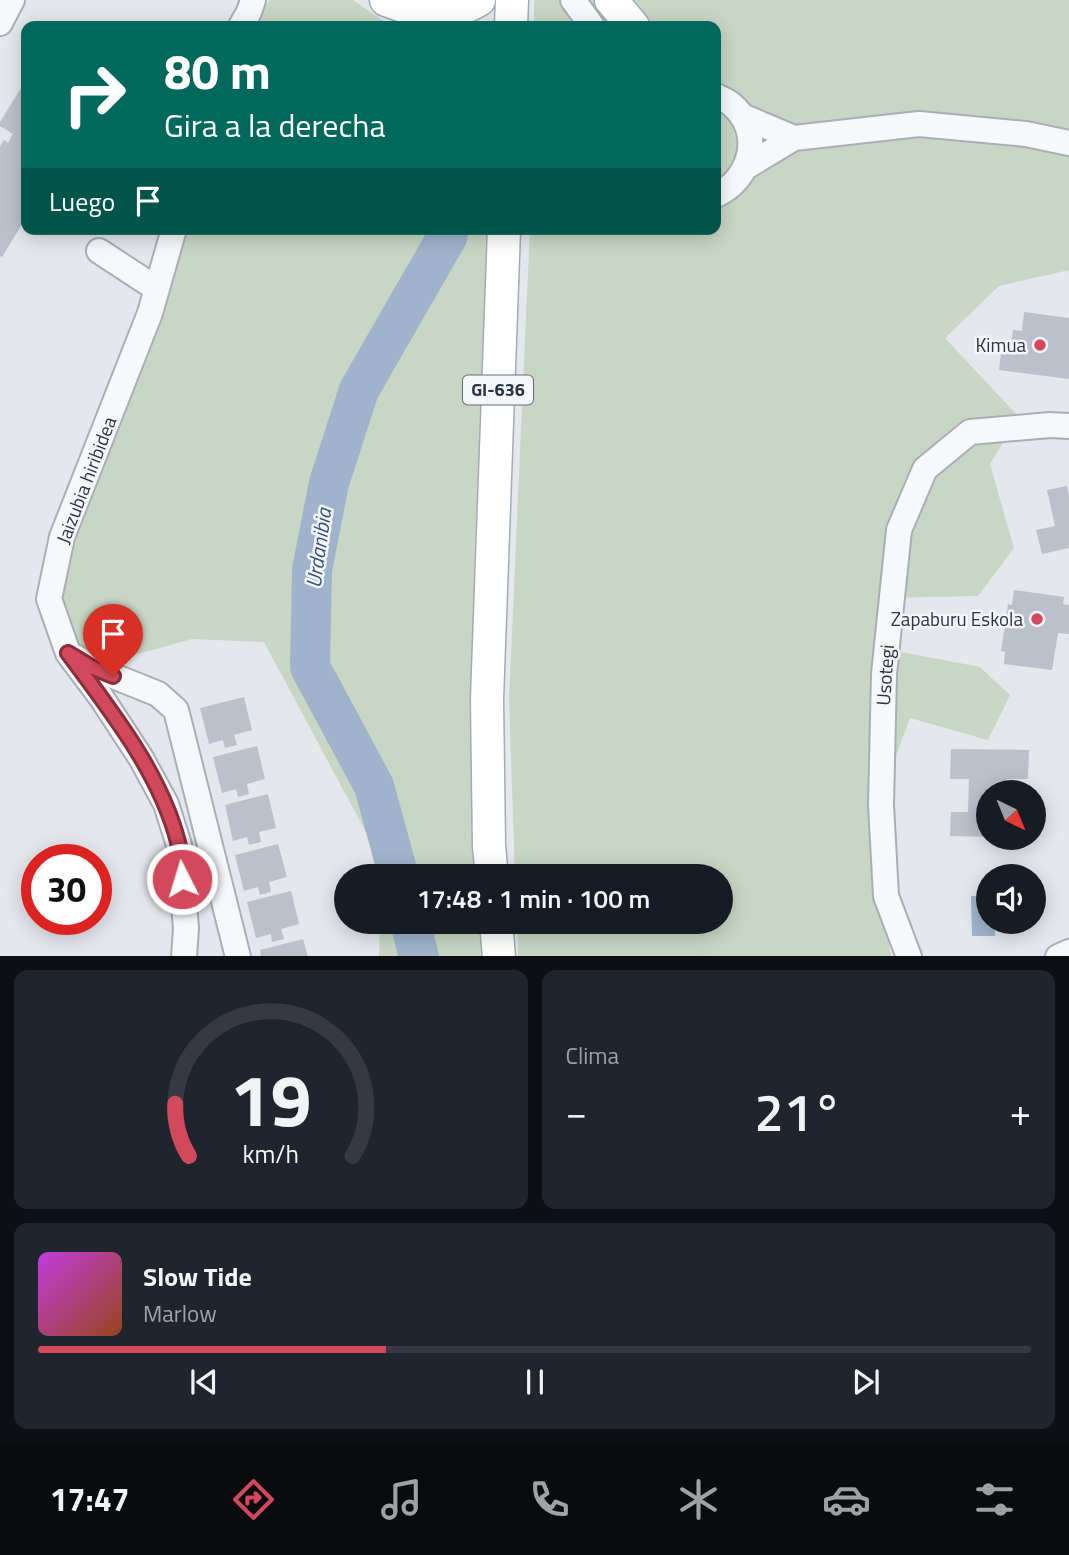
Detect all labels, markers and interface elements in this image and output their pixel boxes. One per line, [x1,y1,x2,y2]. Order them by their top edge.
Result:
text: 80 m [164,33,271,108]
icon: right [49,49,140,140]
text: Gira a la derecha [164,101,386,149]
text: Luego [49,182,115,221]
icon: arrive [129,182,167,220]
place label: Kimua [976,330,1026,359]
marker: Kimua [1032,337,1048,353]
road number: GI-636 [463,376,533,404]
street label: Jaizubia hiribidea [48,412,123,548]
water label: Urdanibia [297,505,340,590]
pin [83,604,143,676]
place label: Zapaburu Eskola [891,604,1023,633]
marker: Zapaburu Eskola [1029,611,1045,627]
icon: arrive [94,615,132,653]
street label: Usotegi [868,643,901,706]
north arrow [976,780,1046,850]
map controls [976,780,1046,934]
position arrow [145,842,219,916]
speed limit sign: 30 [21,844,112,935]
button: sound [976,864,1046,934]
text: 17:48 · 1 min · 100 m [417,879,650,918]
text: Clima [566,1038,619,1073]
text: 19 [230,1044,312,1154]
text: 21° [755,1072,842,1151]
text: − [566,1083,587,1141]
text: + [1010,1083,1031,1141]
text: km/h [242,1134,299,1172]
text: Slow Tide [143,1257,252,1296]
text: Marlow [143,1296,217,1331]
icon: previous [185,1363,223,1401]
icon: pause [516,1363,554,1401]
icon: next [847,1363,885,1401]
text: 17:47 [50,1475,130,1523]
icon: directions [229,1475,278,1524]
icon: music [377,1475,426,1524]
icon: phone [525,1475,574,1524]
icon: climate [674,1475,723,1524]
icon: car [822,1475,871,1524]
icon: filters [970,1475,1019,1524]

